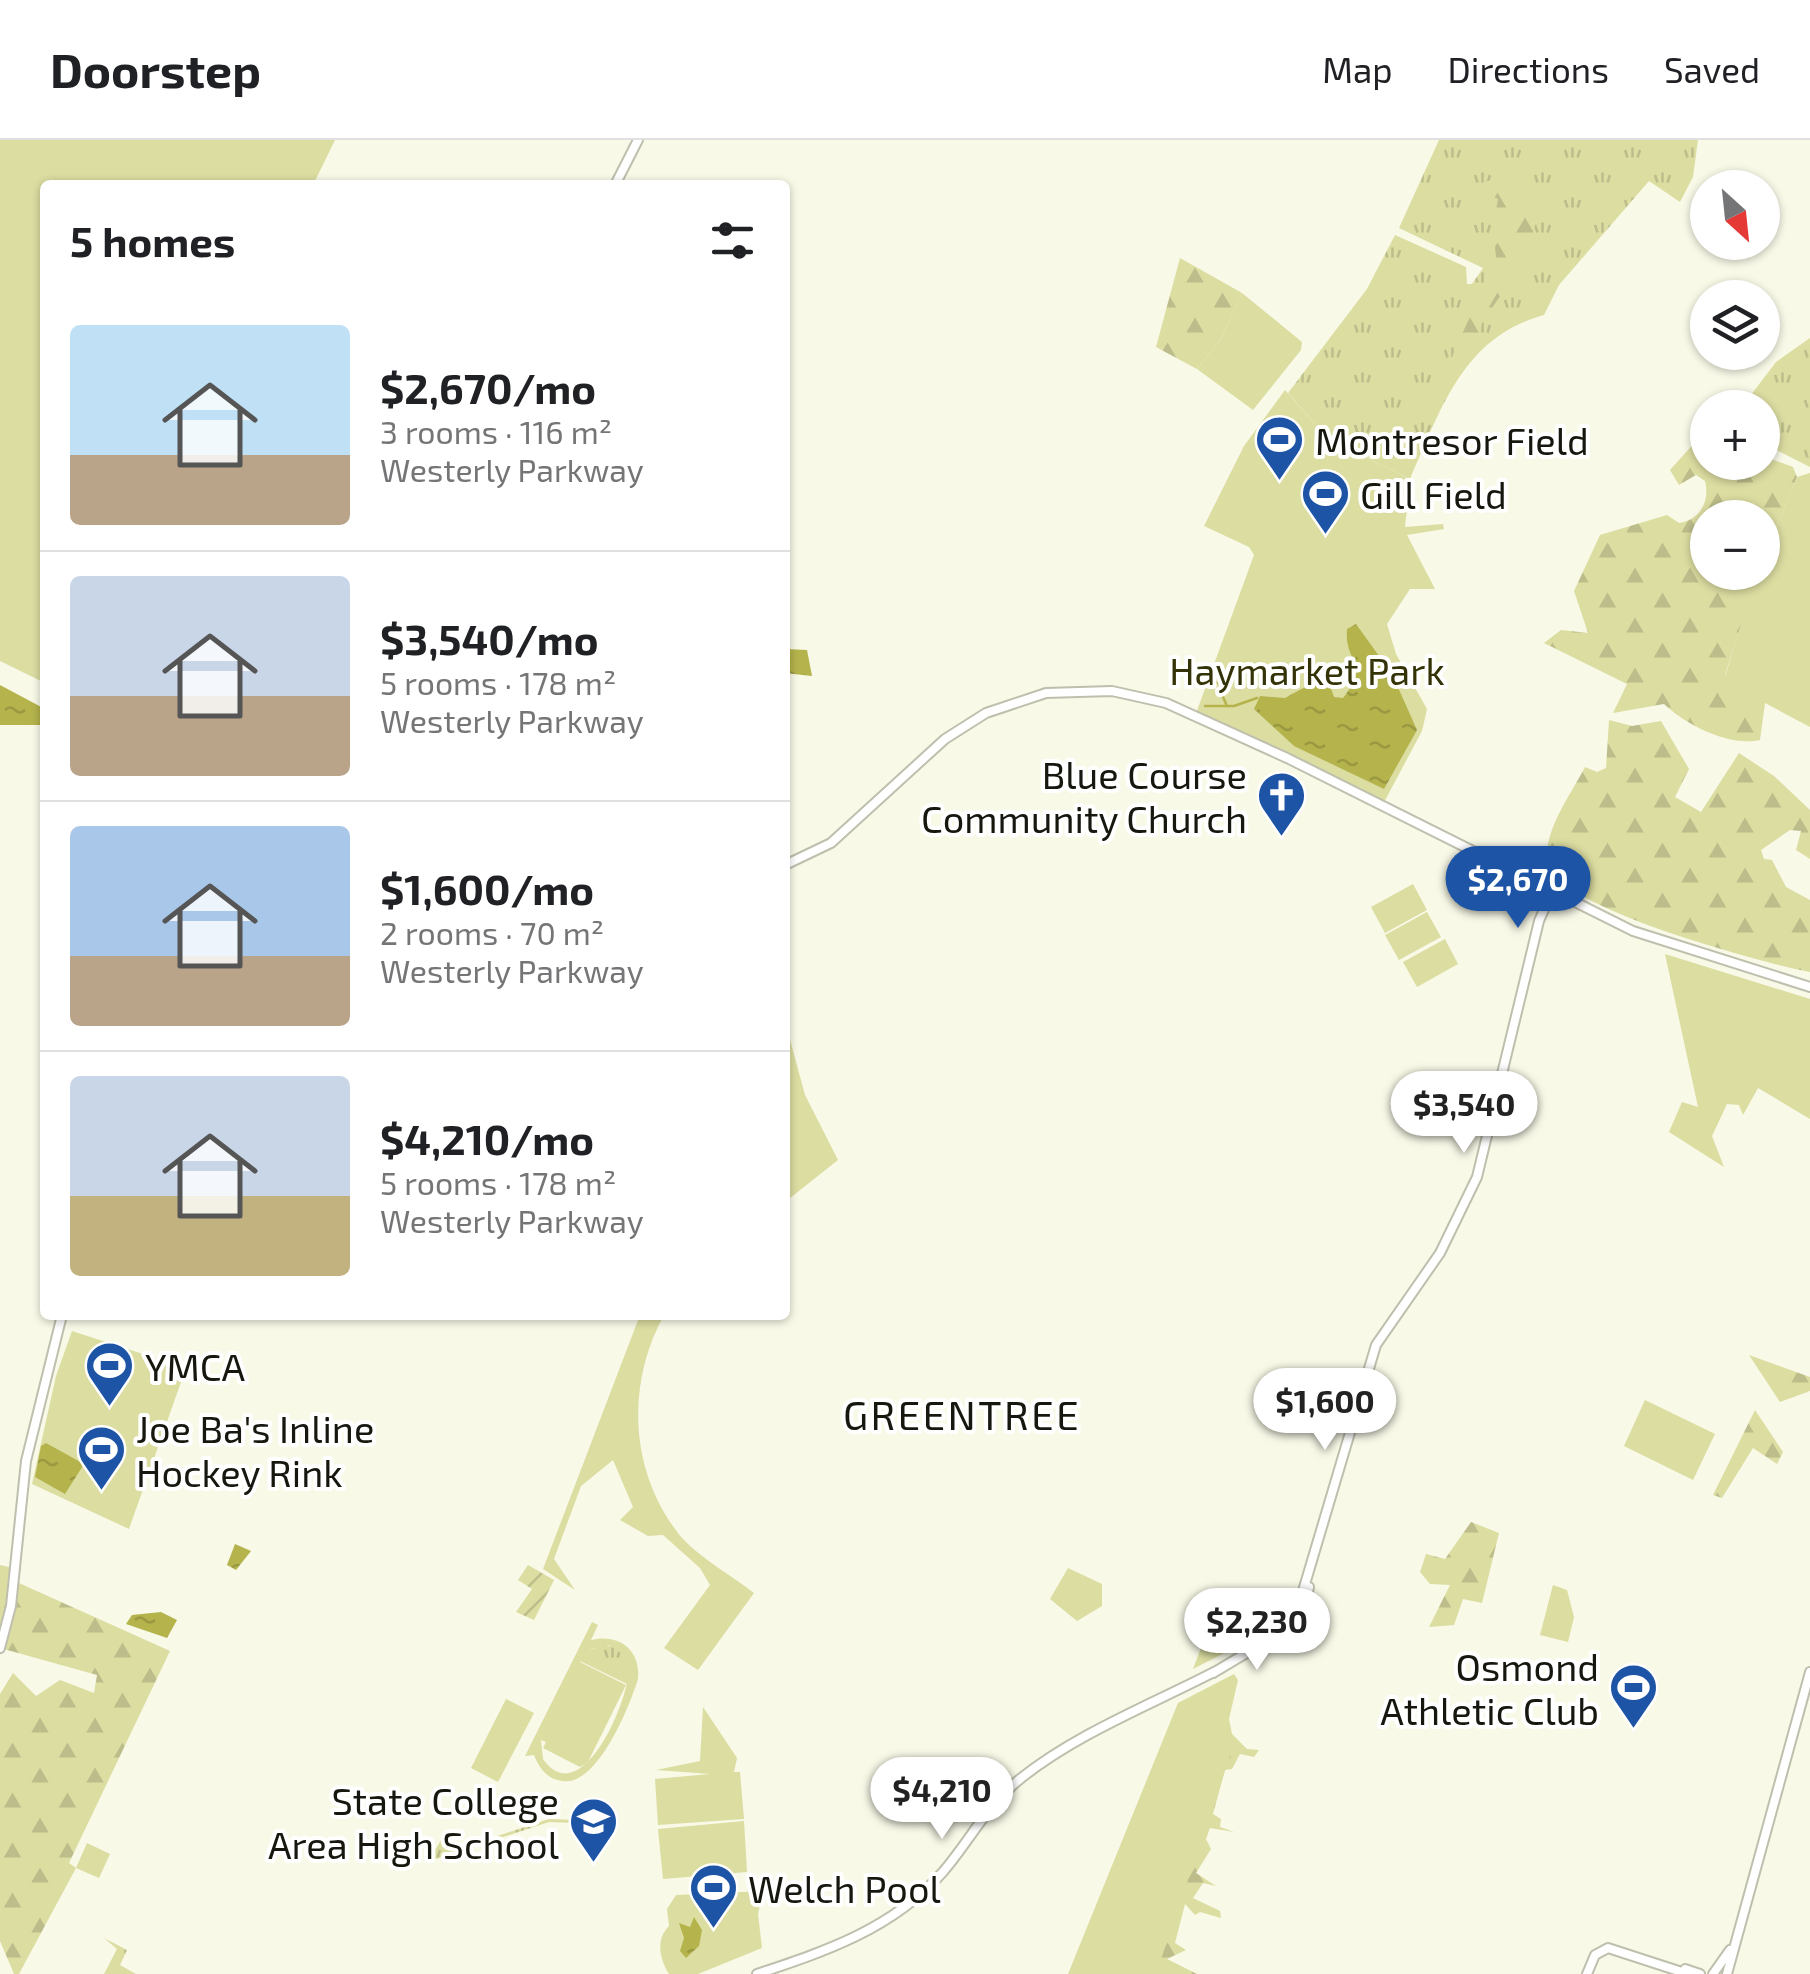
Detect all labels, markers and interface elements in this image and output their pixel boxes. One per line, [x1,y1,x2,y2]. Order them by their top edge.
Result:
text: Doorstep [50,40,261,98]
text: Map [1322,48,1393,90]
text: Directions [1448,48,1609,90]
text: Saved [1664,48,1760,90]
north arrow [1690,170,1780,260]
map controls [1690,170,1780,590]
icon: filters [705,213,760,268]
text: 5 homes [70,215,235,265]
button: layers [1690,280,1780,370]
text: $2,670/mo [380,362,596,412]
icon: home [150,365,270,485]
button: + [1690,390,1780,480]
text: 3 rooms · 116 m² [380,412,612,450]
sports icon: Montresor Field [1254,414,1306,482]
place label: Montresor Field [1315,417,1589,463]
text: Westerly Parkway [380,450,644,488]
sports icon: Gill Field [1299,468,1351,536]
place label: Gill Field [1360,471,1507,517]
button: − [1690,500,1780,590]
text: $3,540/mo [380,613,598,663]
icon: home [150,616,270,736]
park label: Haymarket Park [1169,647,1445,693]
text: 5 rooms · 178 m² [380,663,616,701]
text: Westerly Parkway [380,701,644,739]
place label: Blue Course Community Church [921,751,1247,841]
church icon: Blue Course Community Church [1256,770,1308,838]
pin: $2,670 [1437,846,1599,931]
text: $2,670 [1468,859,1568,897]
text: $1,600/mo [380,863,594,913]
icon: home [150,866,270,986]
text: 2 rooms · 70 m² [380,913,604,951]
text: Westerly Parkway [380,951,644,989]
pin: $3,540 [1383,1071,1545,1156]
text: $3,540 [1413,1084,1515,1122]
text: $4,210/mo [380,1113,594,1163]
icon: home [150,1116,270,1236]
text: 5 rooms · 178 m² [380,1163,616,1201]
text: Westerly Parkway [380,1201,644,1239]
sports icon: YMCA [84,1340,136,1408]
place label: YMCA [145,1343,245,1389]
pin: $1,600 [1244,1368,1406,1453]
text: $1,600 [1275,1381,1375,1419]
district label: GREENTREE [843,1390,1081,1438]
place label: Joe Ba's Inline Hockey Rink [136,1405,374,1495]
sports icon: Joe Ba's Inline Hockey Rink [75,1424,127,1492]
pin: $2,230 [1176,1588,1338,1673]
text: $2,230 [1206,1601,1308,1639]
place label: Osmond Athletic Club [1380,1643,1599,1733]
sports icon: Osmond Athletic Club [1608,1662,1660,1730]
pin: $4,210 [861,1757,1023,1842]
text: $4,210 [892,1770,992,1808]
place label: State College Area High School [268,1777,559,1867]
school or university icon: State College Area High School [568,1796,620,1864]
sports icon: Welch Pool [687,1862,739,1930]
place label: Welch Pool [748,1865,941,1911]

